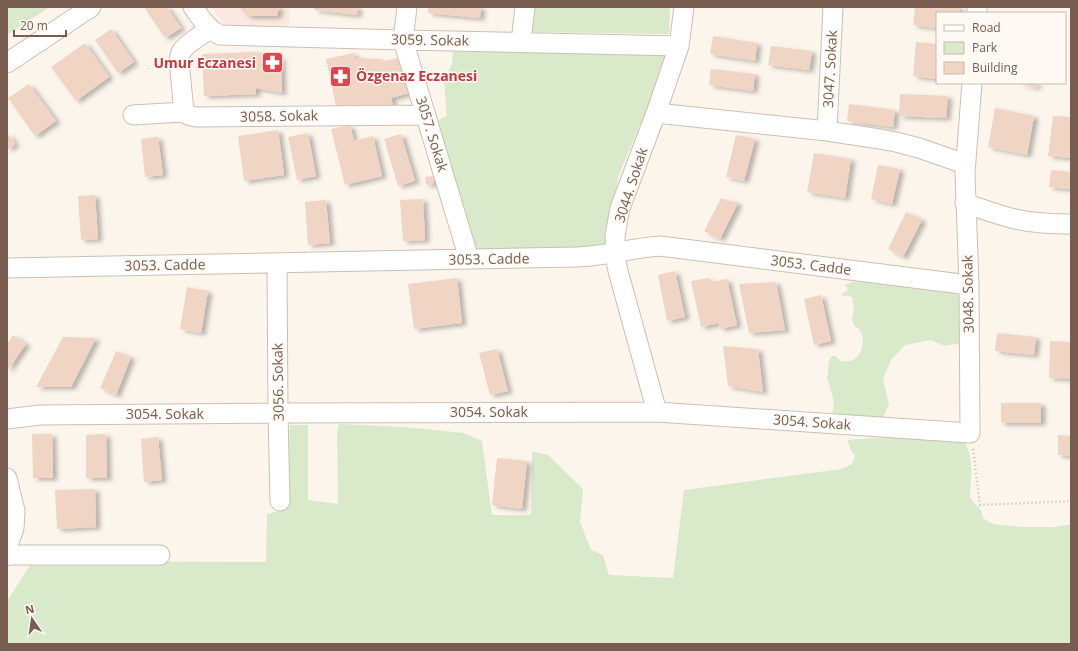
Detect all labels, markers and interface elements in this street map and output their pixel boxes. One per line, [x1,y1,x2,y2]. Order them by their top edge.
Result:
scale bar [14,12,66,38]
legend [936,12,1066,84]
text: 20 m [20,17,48,34]
text: Road [972,19,1001,36]
street label: 3059. Sokak [391,29,470,50]
street label: 3047. Sokak [818,29,841,108]
text: Park [972,39,998,56]
pharmacy icon: Umur Eczanesi [259,50,285,76]
place label: Umur Eczanesi [153,53,256,72]
text: Building [972,59,1018,76]
pharmacy icon: Özgenaz Eczanesi [328,63,354,89]
place label: Özgenaz Eczanesi [356,66,477,85]
street label: 3057. Sokak [412,94,453,174]
street label: 3058. Sokak [240,105,319,126]
street label: 3044. Sokak [609,144,652,225]
street label: 3053. Cadde [448,248,530,269]
street label: 3053. Cadde [770,250,853,279]
street label: 3053. Cadde [124,254,206,275]
street label: 3048. Sokak [957,254,978,333]
street label: 3056. Sokak [267,342,288,421]
street label: 3054. Sokak [450,402,529,421]
street label: 3054. Sokak [126,404,205,423]
street label: 3054. Sokak [772,409,852,434]
north arrow [12,599,52,639]
text: N [24,600,36,617]

